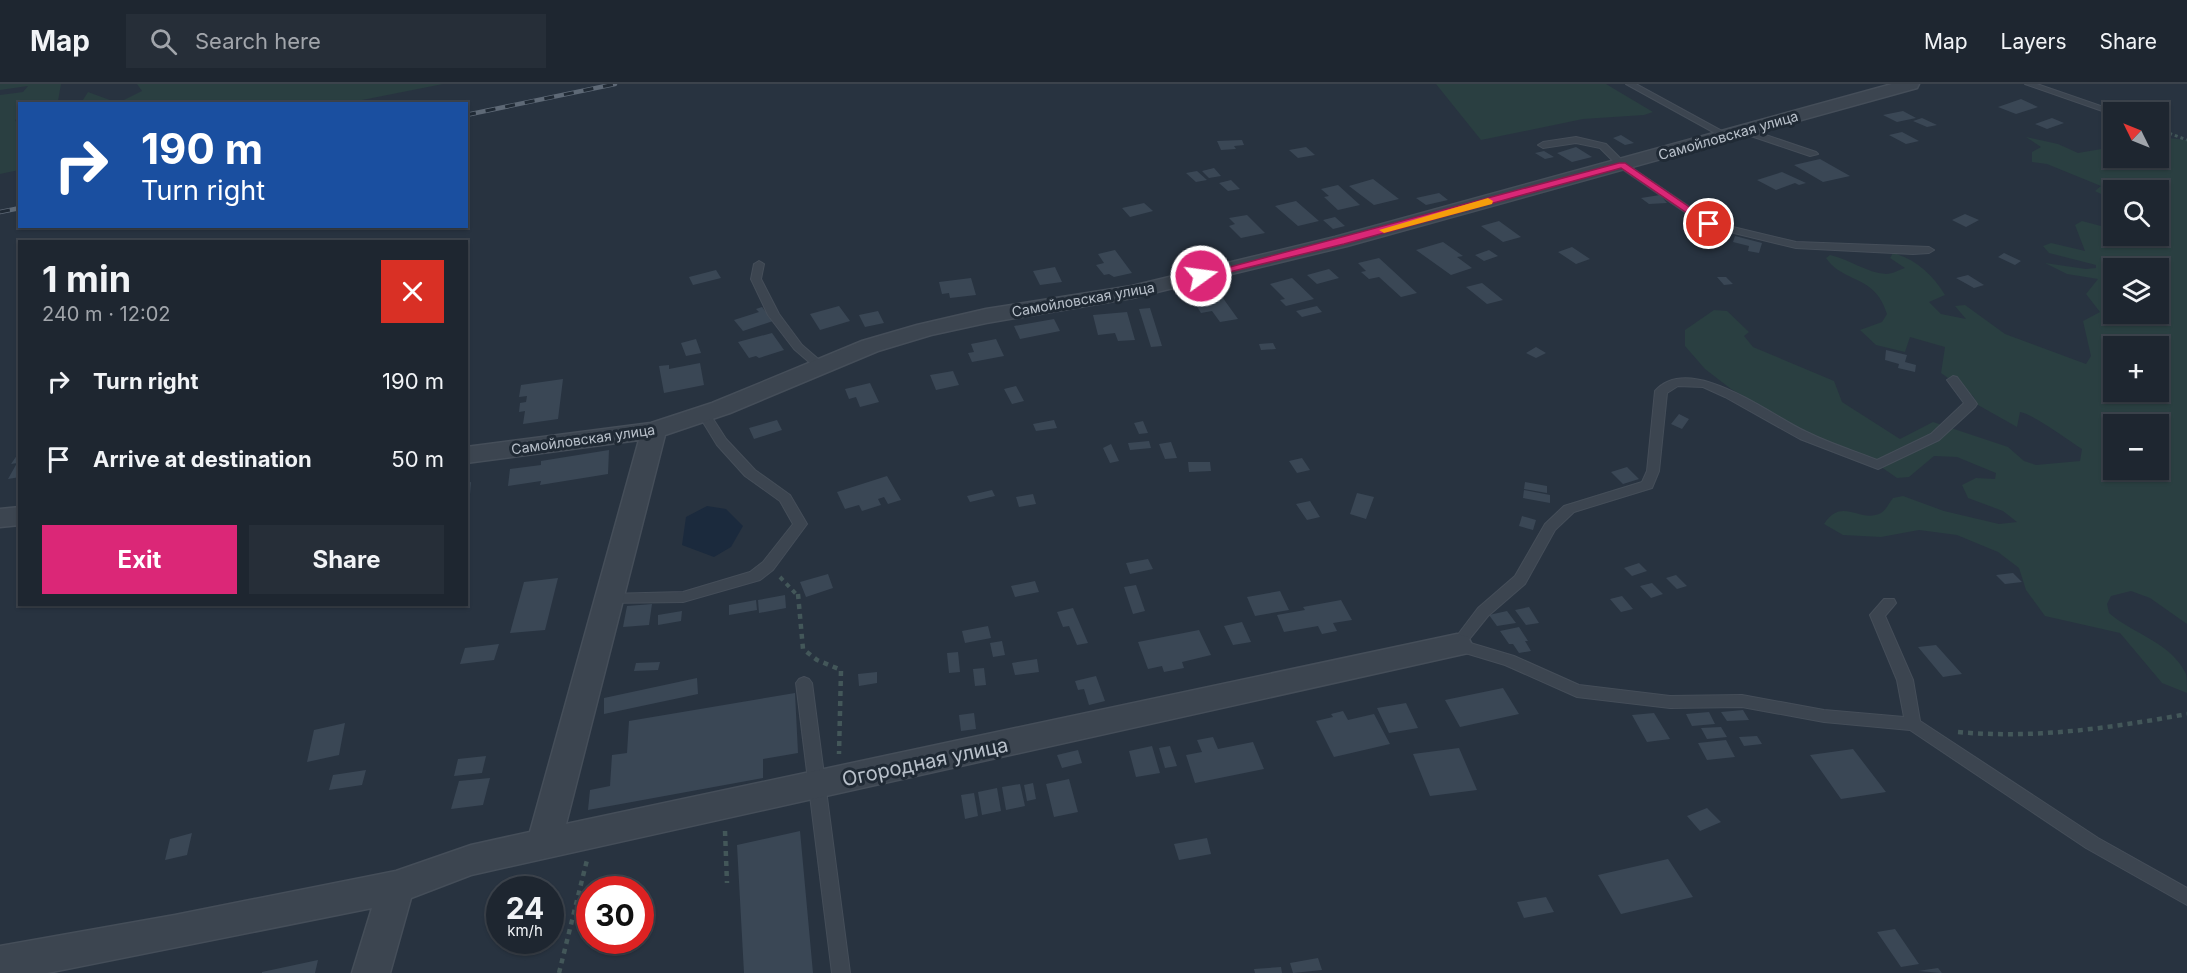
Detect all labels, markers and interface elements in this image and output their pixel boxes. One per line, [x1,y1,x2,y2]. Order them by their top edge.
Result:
search box [126,14,546,68]
text: Map [30,24,90,58]
icon: search [147,25,180,58]
text: Search here [195,28,321,54]
text: Map [1924,29,1968,54]
text: Layers [2001,29,2067,54]
text: Share [2100,29,2157,54]
north arrow [2103,102,2169,168]
map controls [2103,102,2169,480]
street label: Самойловская улица [1656,107,1800,163]
text: 190 m [141,123,263,174]
icon: right [42,126,120,204]
text: Turn right [141,174,265,207]
button: search [2103,180,2169,246]
pin [1683,198,1734,249]
icon: arrive [1692,207,1725,240]
position arrow [1169,244,1233,308]
text: 1 min [42,257,131,301]
button: layers [2103,258,2169,324]
button: close [381,260,444,323]
street label: Самойловская улица [1010,278,1156,320]
text: 240 m · 12:02 [42,302,171,326]
button: + [2103,336,2169,402]
icon: right [42,365,75,398]
text: Turn right [93,368,199,394]
text: 190 m [382,368,444,394]
button: − [2103,414,2169,480]
street label: Самойловская улица [510,421,656,457]
icon: arrive [42,443,75,476]
text: Arrive at destination [93,446,312,472]
text: 50 m [391,446,444,472]
button: Exit [42,525,237,594]
button: Share [249,525,444,594]
street label: Огородная улица [840,733,1010,791]
speed limit sign: 30 [576,876,654,954]
text: 24 [506,890,544,926]
text: km/h [507,921,543,940]

